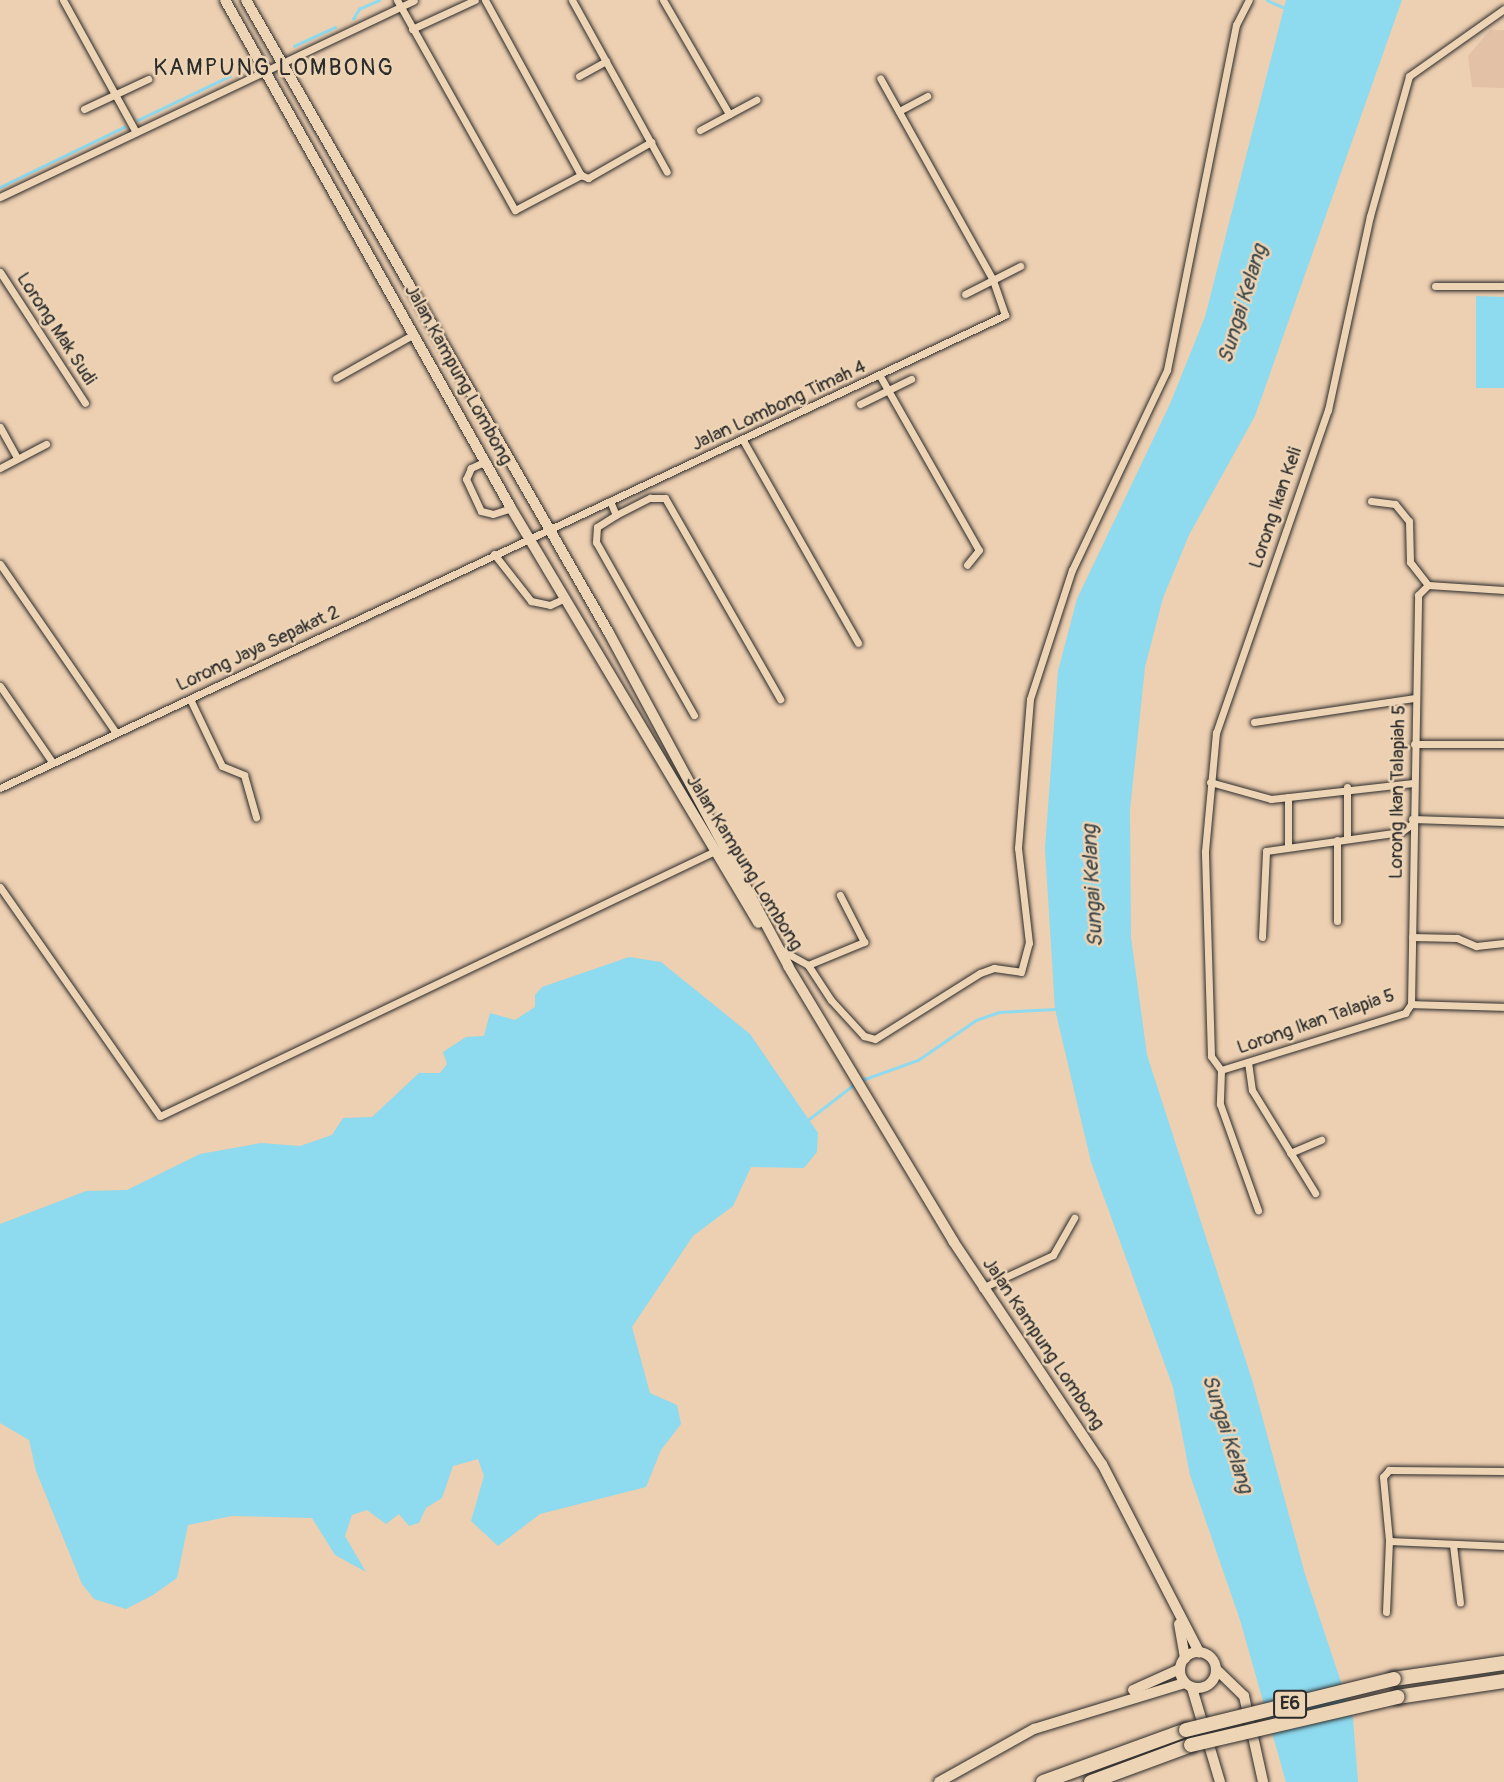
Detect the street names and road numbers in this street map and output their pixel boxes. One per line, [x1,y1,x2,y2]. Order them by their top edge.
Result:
street label: Lorong Mak Sudi [11,268,101,390]
street label: Jalan Kampung Lombong [399,281,517,469]
street label: Jalan Lombong Timah 4 [688,356,870,456]
street label: Lorong Ikan Keli [1245,444,1307,572]
street label: Lorong Jaya Sepakat 2 [173,601,343,697]
street label: Lorong Ikan Talapiah 5 [1385,705,1411,879]
street label: Jalan Kampung Lombong [681,771,807,955]
street label: Lorong Ikan Talapia 5 [1234,984,1398,1060]
street label: Jalan Kampung Lombong [977,1254,1109,1434]
road number: E6 [1272,1689,1308,1718]

